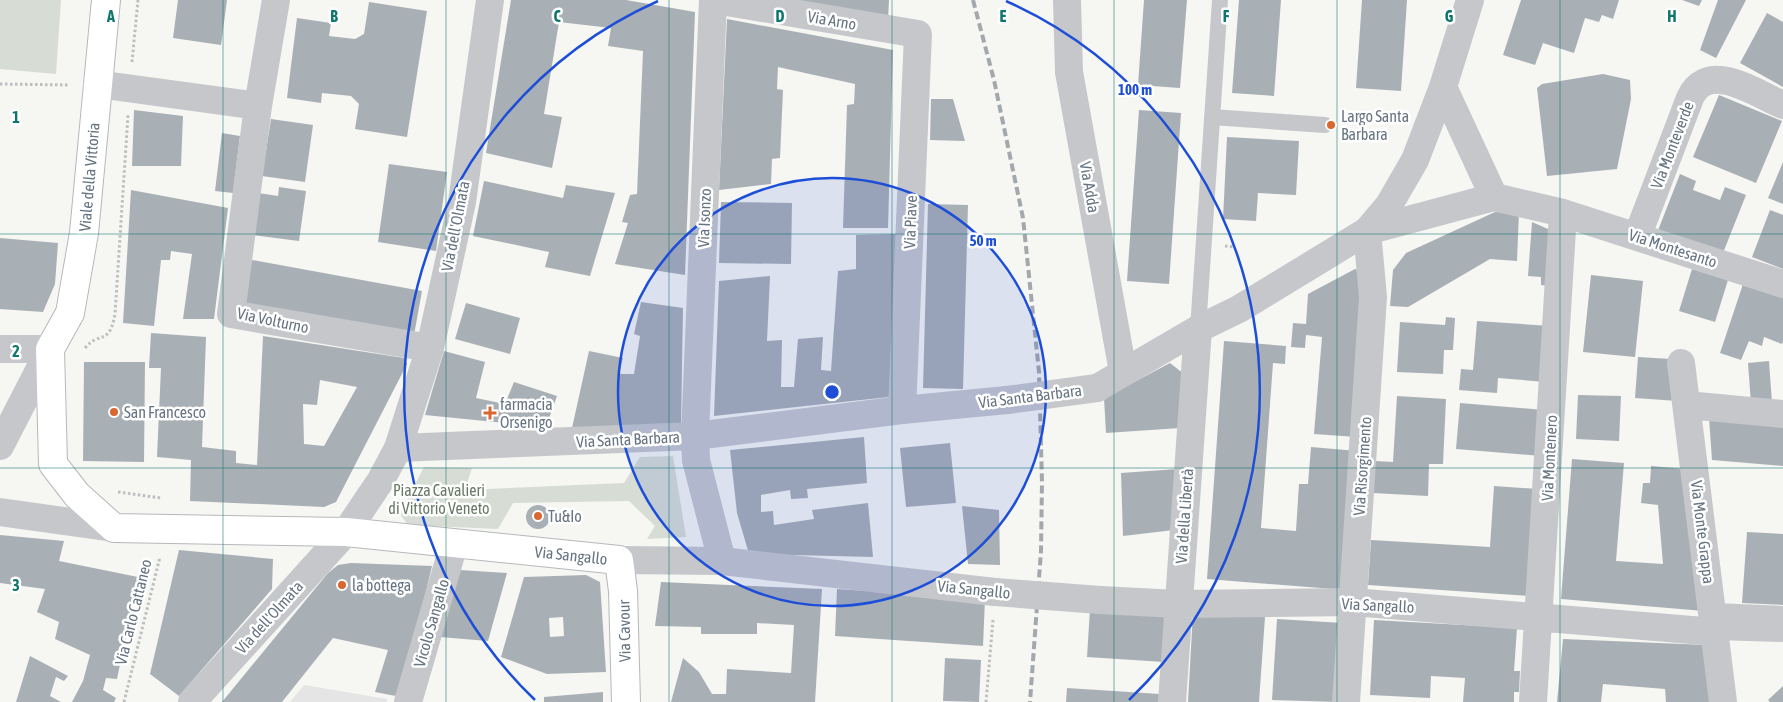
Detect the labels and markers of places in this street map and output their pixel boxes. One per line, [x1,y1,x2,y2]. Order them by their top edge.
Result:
place label: Largo Santa Barbara [1341,107,1409,143]
marker: Largo Santa Barbara [1325,119,1337,131]
centre of rings [823,383,841,401]
place label: farmacia Orsenigo [500,395,553,432]
place label: San Francesco [124,403,206,421]
marker: San Francesco [108,406,120,418]
marker: farmacia Orsenigo [484,407,496,419]
place label: Tu&Io [548,507,582,525]
marker: Tu&Io [532,510,544,522]
place label: la bottega [352,576,411,595]
marker: la bottega [336,579,348,591]

